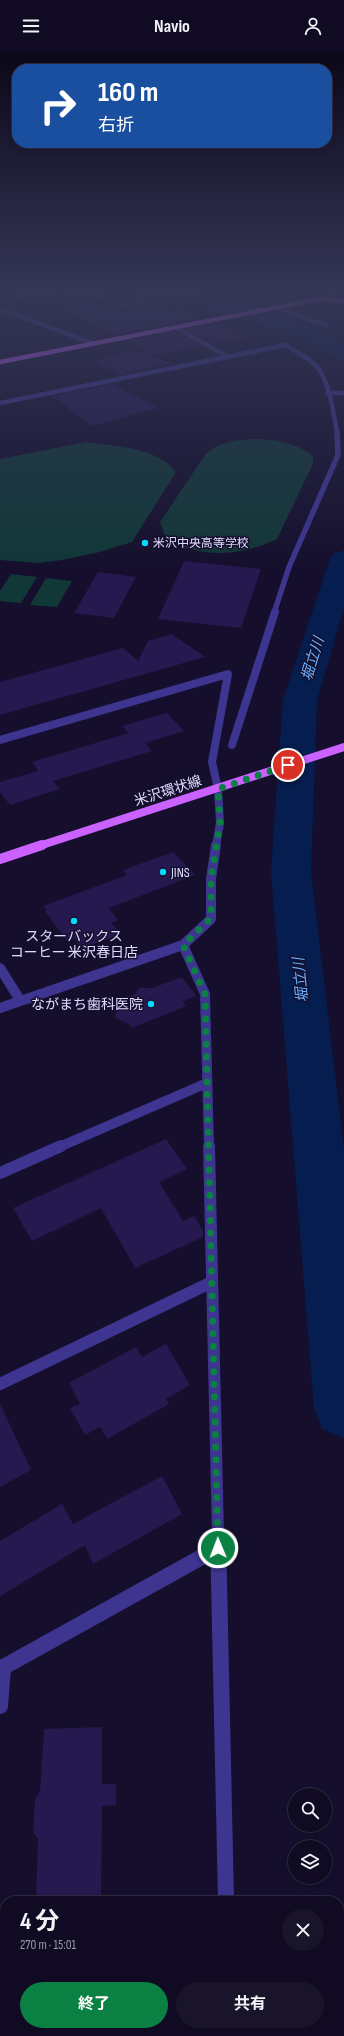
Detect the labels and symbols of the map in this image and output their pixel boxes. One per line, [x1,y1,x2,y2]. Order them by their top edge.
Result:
place label: 米沢中央高等学校 [153,536,249,551]
marker: 米沢中央高等学校 [140,538,150,548]
water label: 堀立川 [297,633,329,683]
pin [271,748,305,782]
street label: 米沢環状線 [132,772,204,810]
place label: JINS [170,864,190,881]
marker: JINS [158,867,168,877]
marker: スターバックス コーヒー 米沢春日店 [69,916,79,926]
place label: スターバックス コーヒー 米沢春日店 [10,928,138,961]
water label: 堀立川 [289,955,313,1003]
place label: ながまち歯科医院 [31,996,143,1013]
marker: ながまち歯科医院 [146,999,156,1009]
position arrow [197,1527,239,1569]

